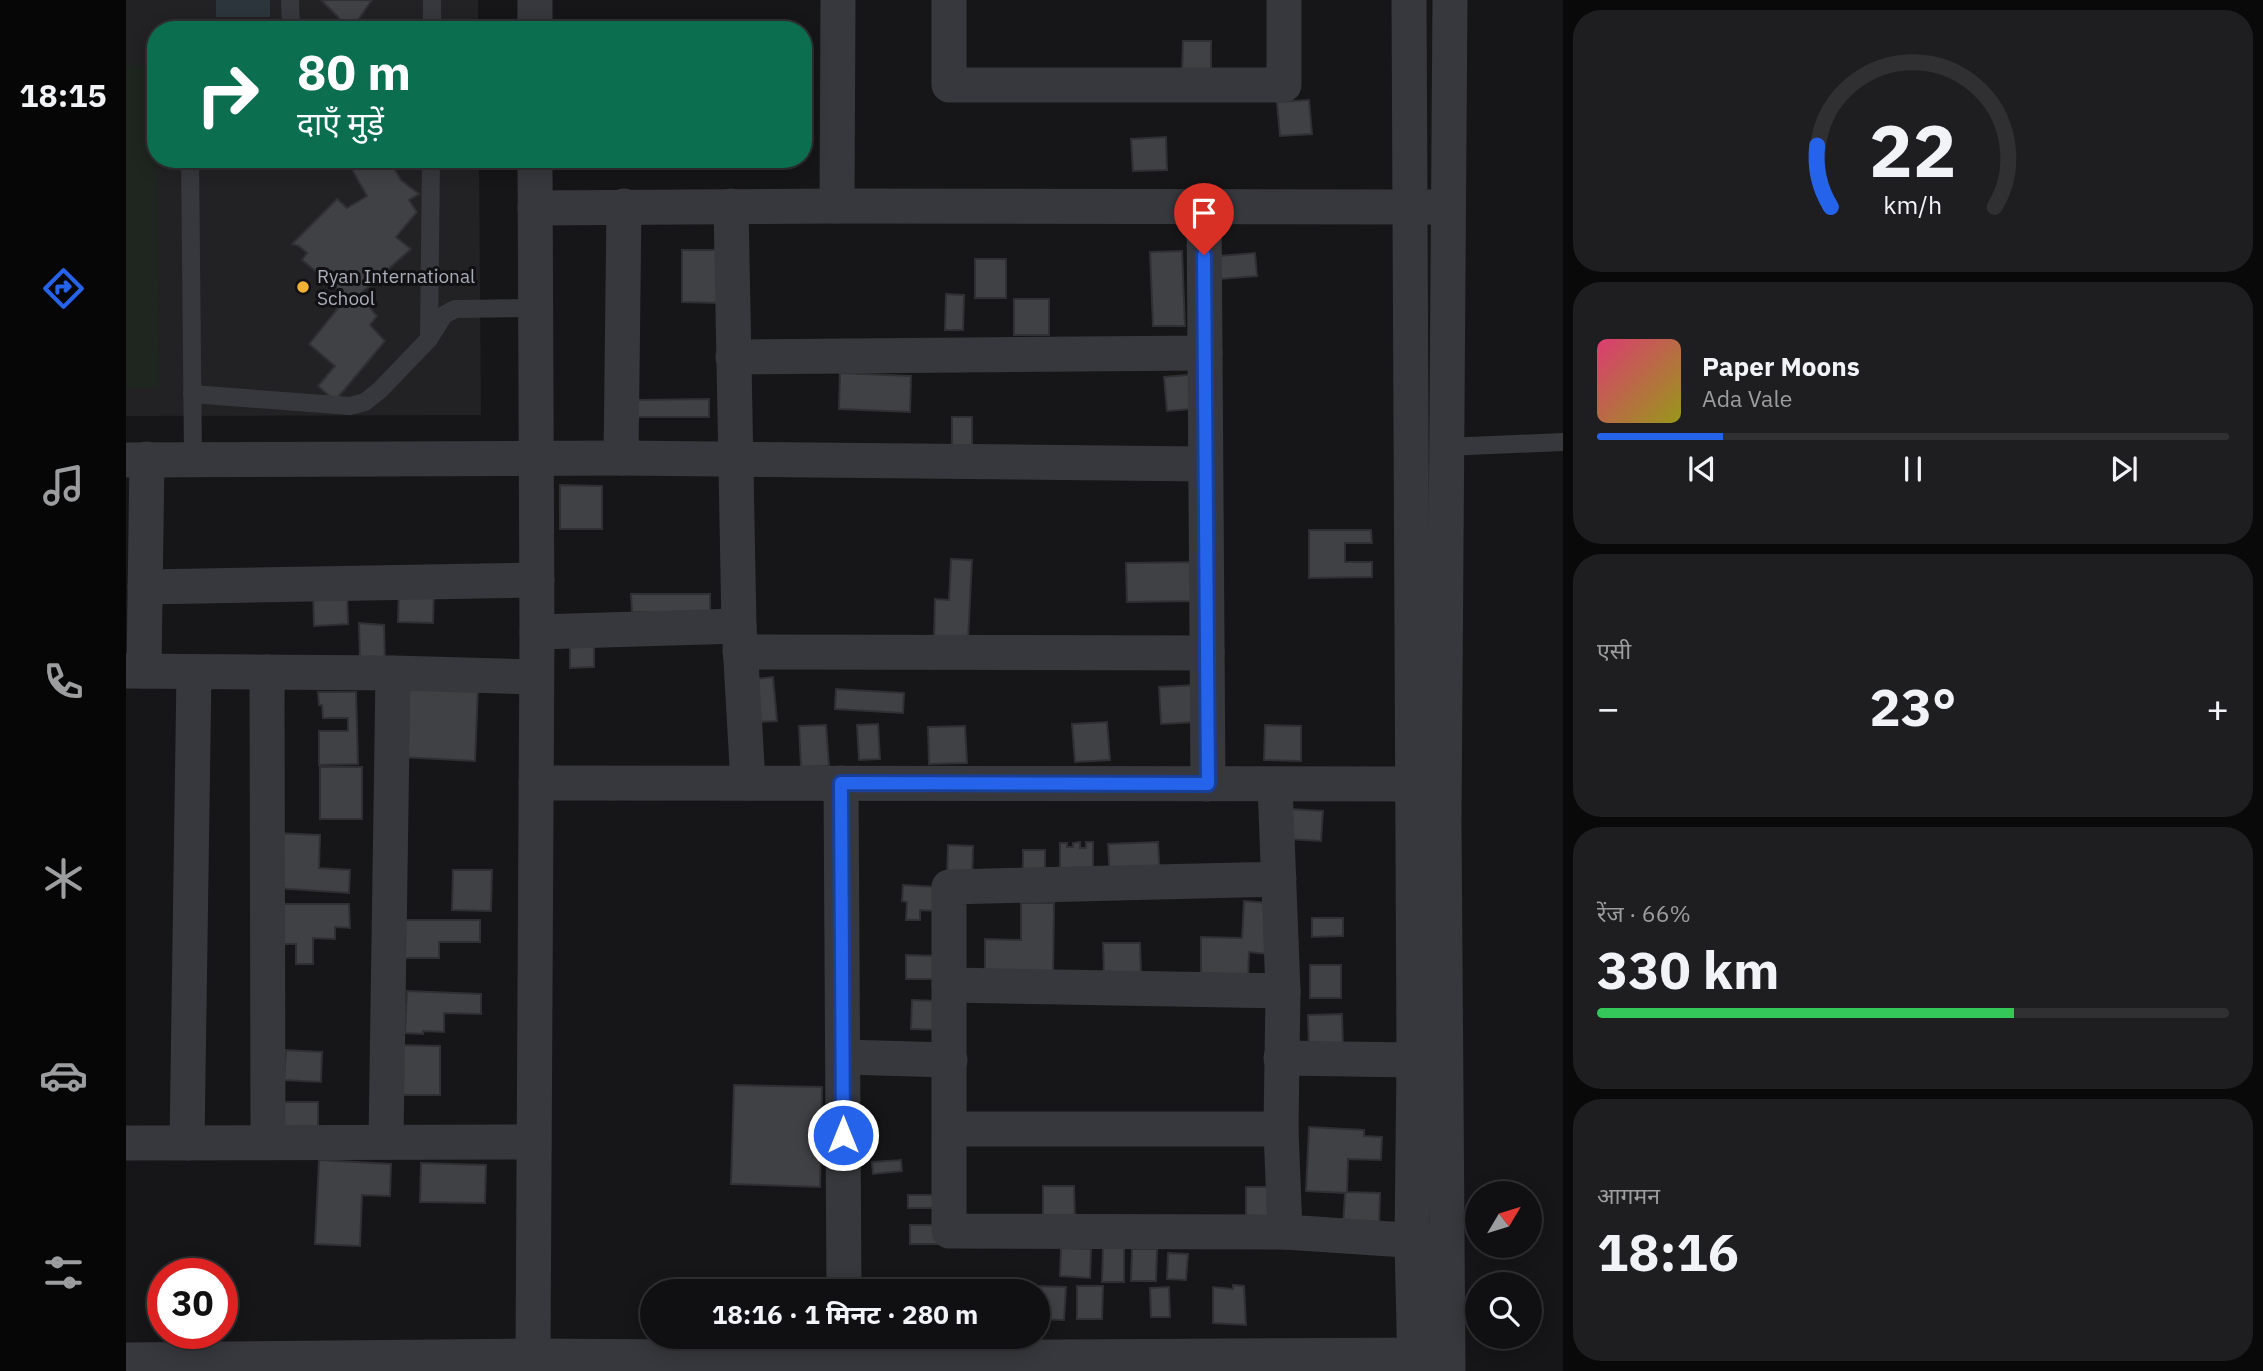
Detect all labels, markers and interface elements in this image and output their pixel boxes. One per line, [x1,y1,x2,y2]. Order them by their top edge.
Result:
text: 80 m [297,40,411,103]
icon: right [182,49,273,140]
text: 18:15 [19,74,107,116]
text: दाएँ मुड़ें [297,102,384,144]
text: 22 [1869,102,1957,197]
pin [1174,183,1234,255]
text: km/h [1884,188,1942,221]
icon: arrive [1185,194,1223,232]
icon: directions [39,264,88,313]
place label: Ryan International School [317,264,475,310]
marker: Ryan International School [295,279,311,295]
text: Paper Moons [1702,349,1860,383]
text: Ada Vale [1702,383,1792,413]
icon: previous [1683,450,1721,488]
icon: pause [1894,450,1932,488]
icon: next [2105,450,2143,488]
icon: music [39,461,88,510]
text: एसी [1597,635,1631,665]
icon: phone [39,657,88,706]
text: 23° [1870,673,1956,740]
text: − [1597,683,1620,732]
text: + [2206,683,2229,732]
icon: climate [39,854,88,903]
text: रेंज · 66% [1597,898,1691,928]
text: 330 km [1597,936,1779,1003]
icon: car [39,1051,88,1100]
position arrow [806,1098,880,1172]
text: आगमन [1597,1180,1660,1210]
north arrow [1465,1181,1542,1258]
map controls [1465,1181,1542,1349]
text: 18:16 [1597,1218,1739,1285]
icon: filters [39,1248,88,1297]
speed limit sign: 30 [147,1258,238,1349]
button: search [1465,1272,1542,1349]
text: 18:16 · 1 मिनट · 280 m [712,1297,978,1331]

